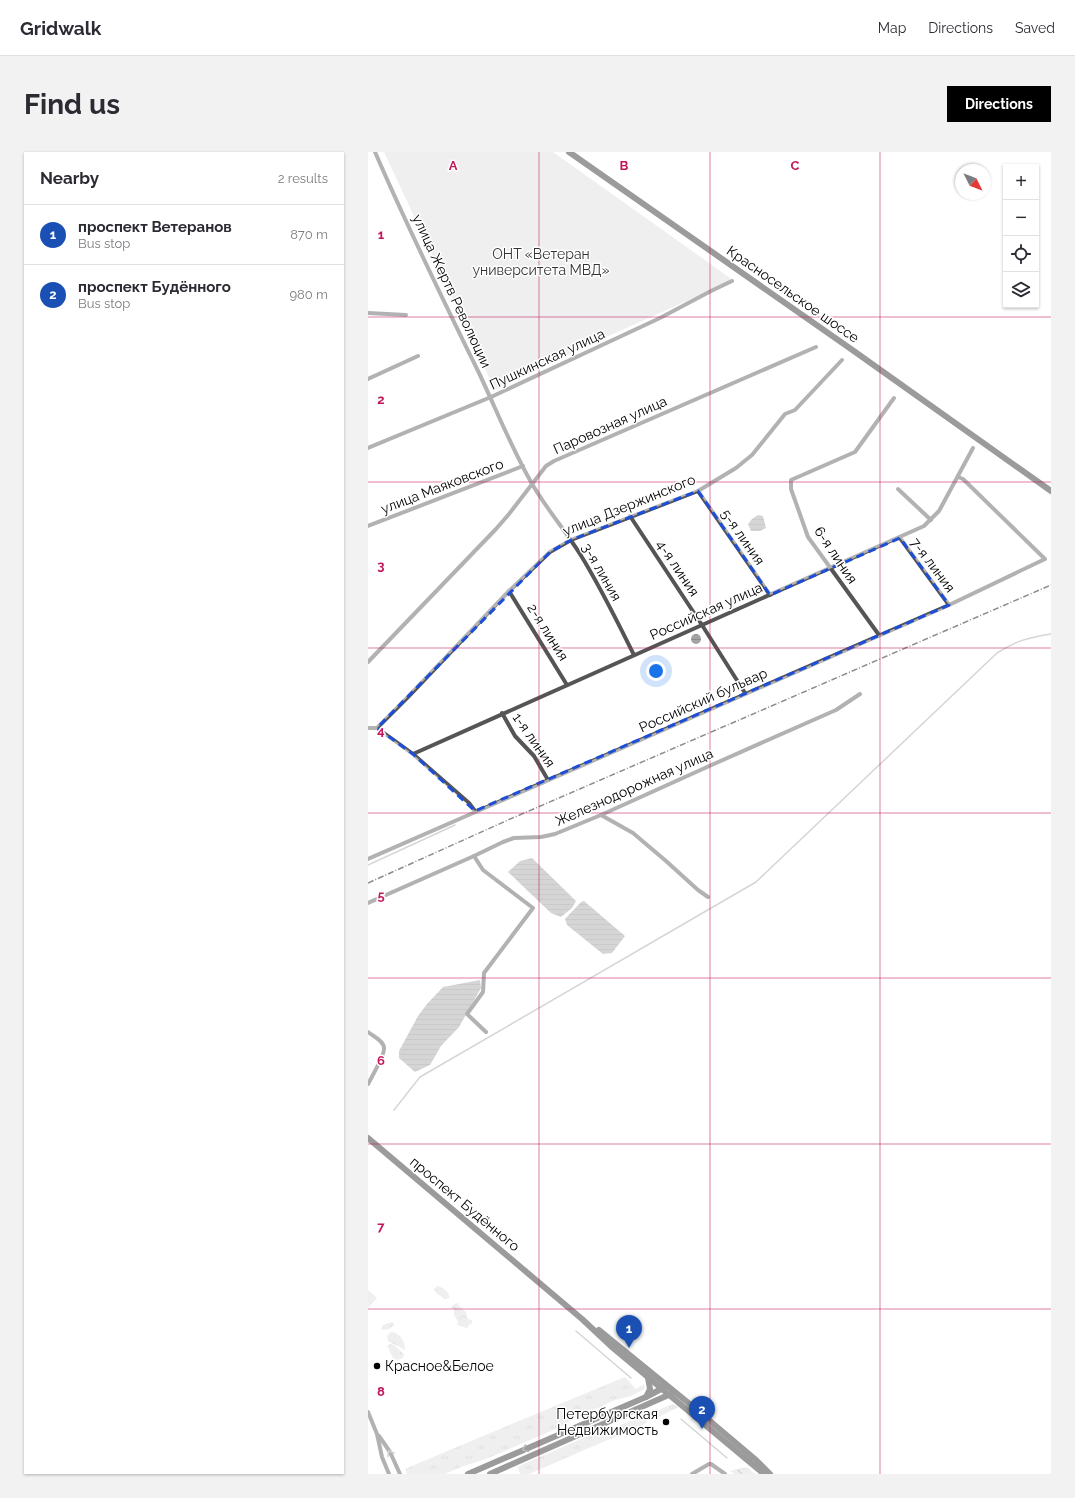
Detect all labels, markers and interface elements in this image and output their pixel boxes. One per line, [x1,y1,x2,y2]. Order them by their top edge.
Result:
text: Gridwalk [20,17,101,39]
text: Map [878,20,906,36]
text: Directions [928,20,993,36]
text: Saved [1015,20,1055,36]
button: Directions [947,86,1051,122]
text: Find us [24,88,120,121]
text: A [449,158,458,173]
text: B [620,158,629,173]
text: C [791,158,800,173]
north arrow [955,164,991,200]
map controls [1003,164,1039,308]
button: + [1003,164,1039,200]
text: Nearby [40,168,99,188]
text: 2 results [278,171,328,186]
button: − [1003,200,1039,236]
street label: улица Жертв Революции [409,212,495,370]
text: проспект Ветеранов [78,218,232,236]
text: 1 [50,227,56,242]
text: 870 m [290,227,328,242]
text: 1 [378,227,385,242]
text: Bus stop [78,236,130,251]
button: locate [1003,236,1039,272]
street label: Красносельское шоссе [724,242,862,346]
park label: ОНТ «Ветеран университета МВД» [472,246,610,278]
button: layers [1003,272,1039,308]
text: проспект Будённого [78,278,231,296]
text: 2 [49,287,57,302]
text: 980 m [289,287,328,302]
text: Bus stop [78,296,130,311]
street label: Пушкинская улица [487,325,607,393]
text: 2 [377,392,385,407]
street label: Паровозная улица [551,393,669,457]
street label: улица Маяковского [378,455,506,517]
street label: улица Дзержинского [560,471,698,539]
street label: 5-я линия [718,506,768,568]
street label: 6-я линия [811,524,861,586]
street label: 7-я линия [907,535,959,595]
street label: 4-я линия [653,537,703,599]
street label: 3-я линия [579,540,625,604]
text: 3 [377,558,385,573]
street label: Российская улица [647,579,765,643]
street label: 2-я линия [524,601,572,663]
your location [646,661,666,681]
street label: Российский бульвар [636,664,770,735]
street label: 1-я линия [509,710,559,770]
text: 4 [377,723,385,738]
street label: Железнодорожная улица [553,745,715,829]
text: 5 [377,888,385,903]
text: 6 [377,1053,385,1068]
street label: проспект Будённого [407,1154,523,1254]
text: 7 [377,1219,385,1234]
pin: 1 [616,1315,642,1348]
place label: Красное&Белое [385,1358,494,1374]
marker: Красное&Белое [372,1361,382,1371]
text: 8 [377,1384,385,1399]
pin: 2 [689,1396,715,1429]
place label: Петербургская Недвижимость [556,1406,658,1438]
marker: Петербургская Недвижимость [661,1417,671,1427]
one-way arrow [521,1444,529,1452]
one-way arrow [387,1450,394,1457]

